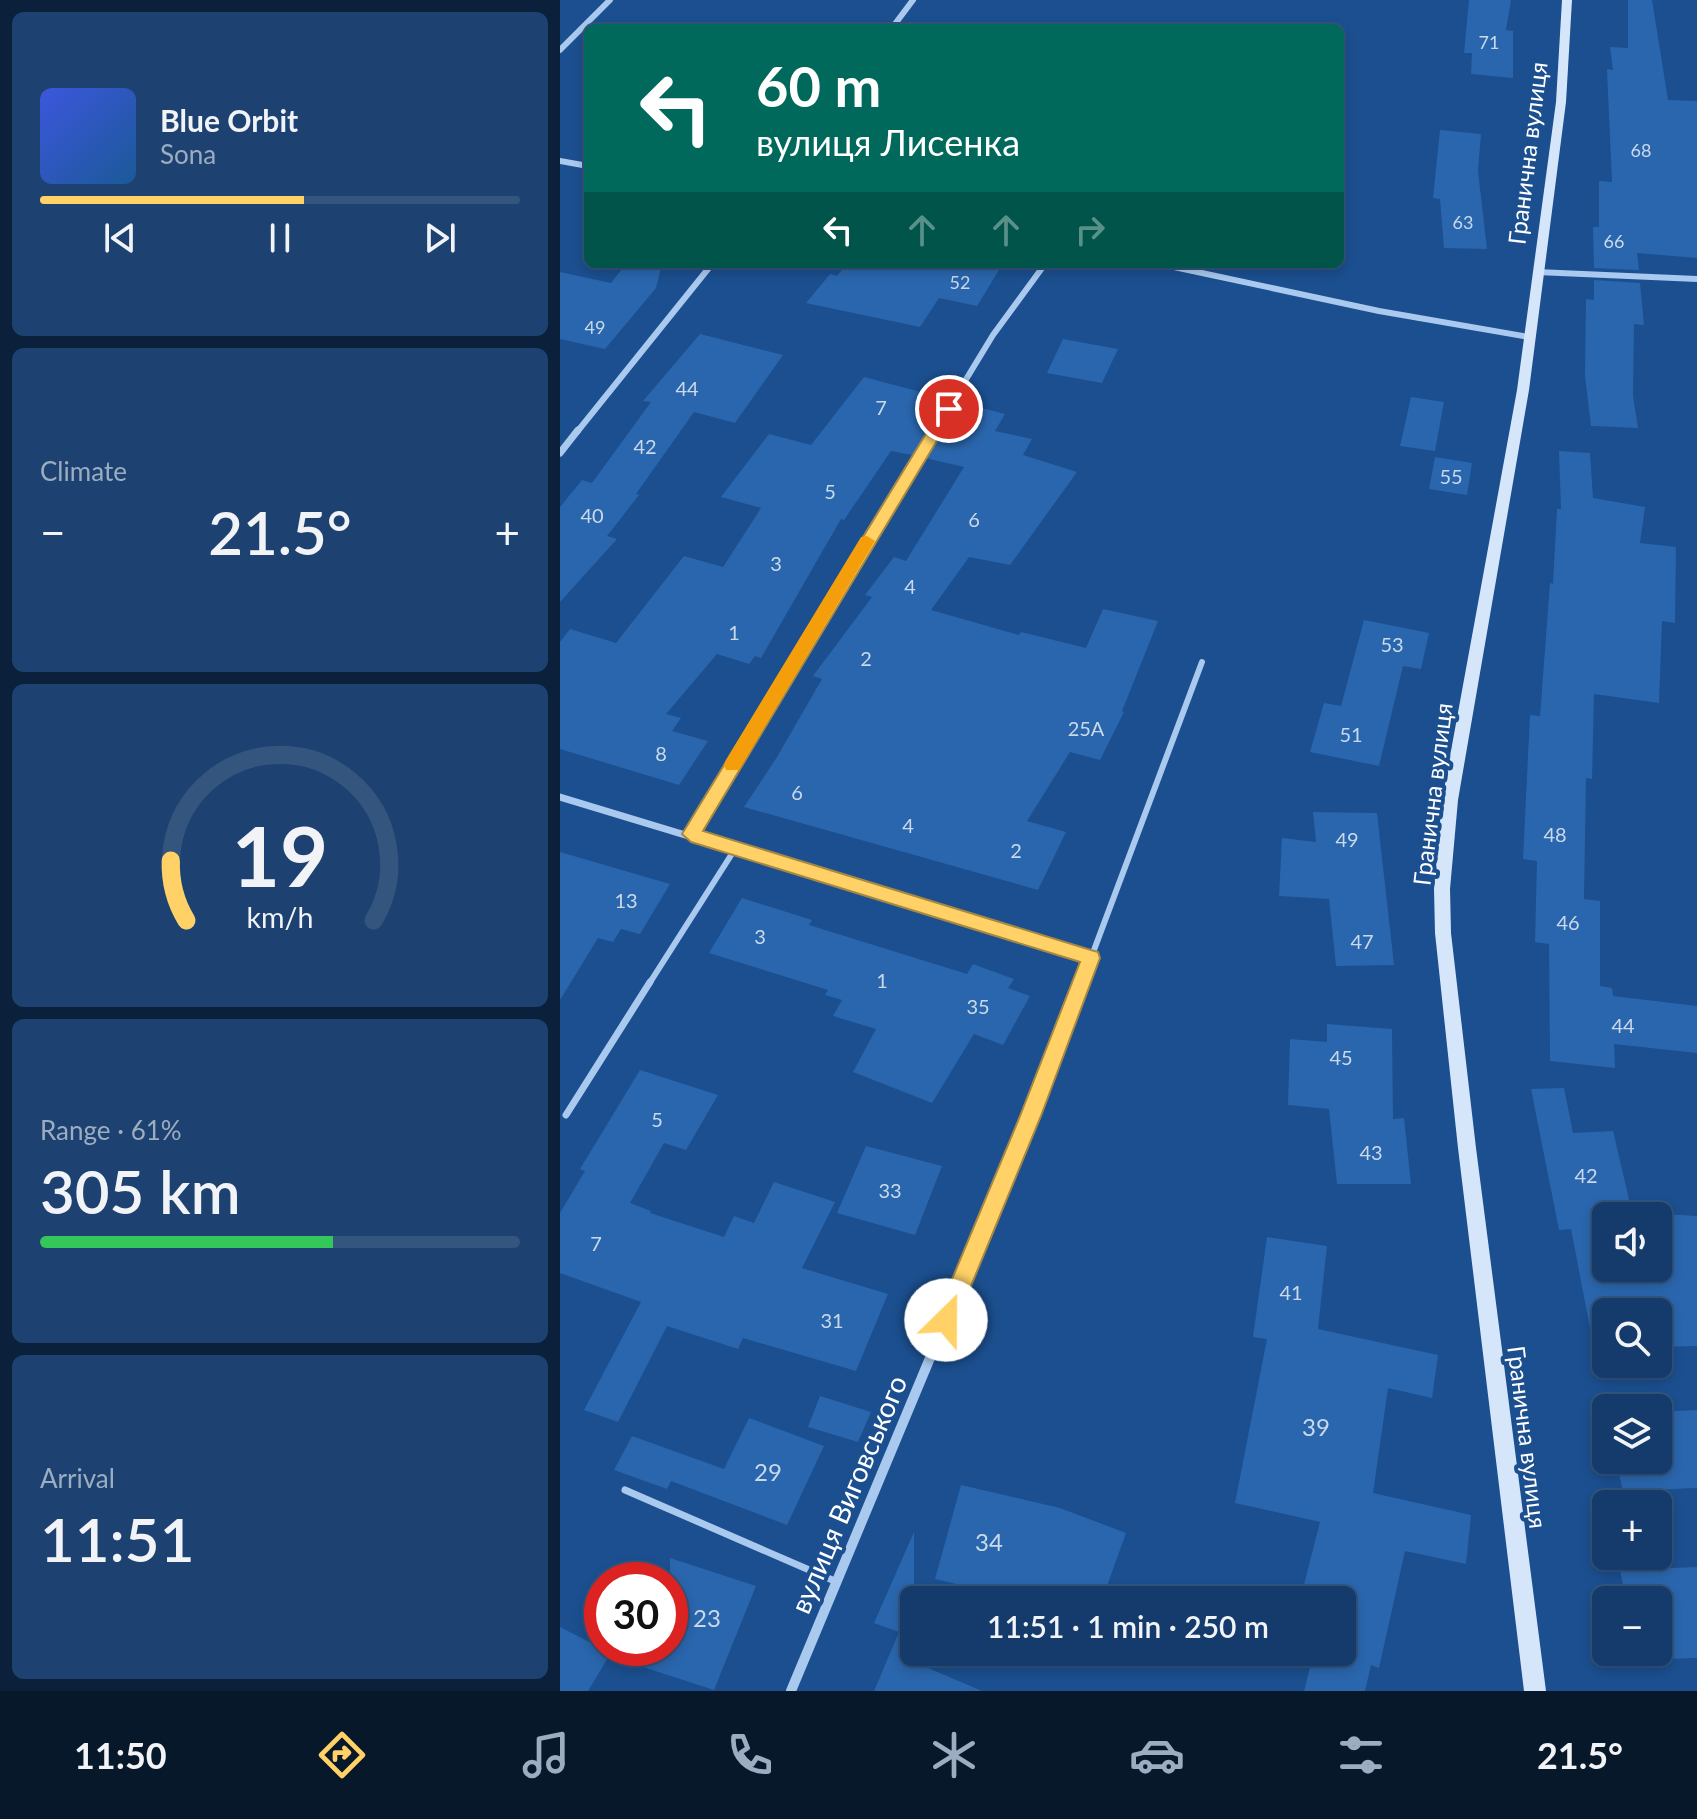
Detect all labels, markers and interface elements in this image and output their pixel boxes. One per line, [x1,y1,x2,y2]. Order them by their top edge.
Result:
house number: 71 [1479,31,1499,53]
text: 60 m [756,52,881,119]
icon: left [624,56,728,160]
street label: Гранична вулиця [1501,60,1553,246]
text: Blue Orbit [160,102,298,138]
text: вулиця Лисенка [756,120,1020,164]
text: Sona [160,138,216,170]
house number: 68 [1631,139,1651,161]
icon: left [816,208,860,252]
icon: ahead [900,208,944,252]
icon: ahead [984,208,1028,252]
icon: right [1068,208,1112,252]
house number: 63 [1453,211,1473,233]
icon: previous [98,216,142,260]
icon: pause [258,216,302,260]
icon: next [418,216,462,260]
house number: 66 [1604,230,1624,252]
house number: 52 [950,271,970,293]
house number: 49 [585,316,605,338]
pin [915,375,983,443]
house number: 44 [675,376,699,400]
icon: arrive [927,387,971,431]
house number: 7 [875,395,887,419]
house number: 42 [633,434,657,458]
text: Climate [40,455,127,487]
house number: 55 [1439,464,1463,488]
house number: 5 [824,479,836,503]
text: 21.5° [208,496,352,568]
house number: 40 [580,503,604,527]
text: − [40,506,66,558]
text: + [494,506,520,558]
house number: 6 [968,507,980,531]
house number: 3 [770,551,782,575]
house number: 4 [904,574,916,598]
house number: 1 [728,620,740,644]
house number: 53 [1380,632,1404,656]
house number: 2 [860,646,872,670]
street label: Гранична вулиця [1406,701,1458,887]
house number: 25А [1068,716,1105,740]
house number: 51 [1339,722,1363,746]
house number: 8 [655,741,667,765]
house number: 6 [791,780,803,804]
text: 19 [232,805,328,905]
house number: 4 [902,813,914,837]
house number: 48 [1543,822,1567,846]
house number: 49 [1335,827,1359,851]
house number: 2 [1010,838,1022,862]
house number: 13 [614,888,638,912]
text: km/h [247,901,313,935]
house number: 46 [1556,910,1580,934]
house number: 3 [754,924,766,948]
house number: 47 [1350,929,1374,953]
house number: 1 [876,968,888,992]
house number: 35 [966,994,990,1018]
house number: 44 [1611,1013,1635,1037]
house number: 45 [1329,1045,1353,1069]
house number: 5 [651,1107,663,1131]
text: Range · 61% [40,1114,182,1146]
house number: 43 [1359,1140,1383,1164]
text: 305 km [40,1155,241,1227]
house number: 42 [1574,1163,1598,1187]
house number: 33 [878,1178,902,1202]
map controls [1592,1202,1672,1666]
button: sound [1592,1202,1672,1282]
house number: 7 [590,1231,602,1255]
position arrow [904,1278,988,1362]
house number: 41 [1279,1280,1303,1304]
button: search [1592,1298,1672,1378]
house number: 31 [820,1308,844,1332]
street label: Гранична вулиця [1502,1344,1554,1530]
street label: вулиця Виговського [783,1370,913,1618]
button: layers [1592,1394,1672,1474]
house number: 39 [1302,1412,1330,1441]
house number: 29 [754,1457,782,1486]
text: Arrival [40,1462,115,1494]
button: + [1592,1490,1672,1570]
text: 11:51 [40,1503,194,1575]
house number: 34 [975,1527,1003,1556]
speed limit sign: 30 [584,1562,688,1666]
button: − [1592,1586,1672,1666]
house number: 23 [693,1603,721,1632]
text: 11:51 · 1 min · 250 m [987,1608,1269,1644]
icon: directions [314,1727,370,1783]
icon: music [518,1727,574,1783]
icon: phone [722,1727,778,1783]
icon: climate [926,1727,982,1783]
icon: car [1129,1727,1185,1783]
icon: filters [1333,1727,1389,1783]
text: 11:50 [74,1733,167,1777]
text: 21.5° [1537,1733,1623,1777]

